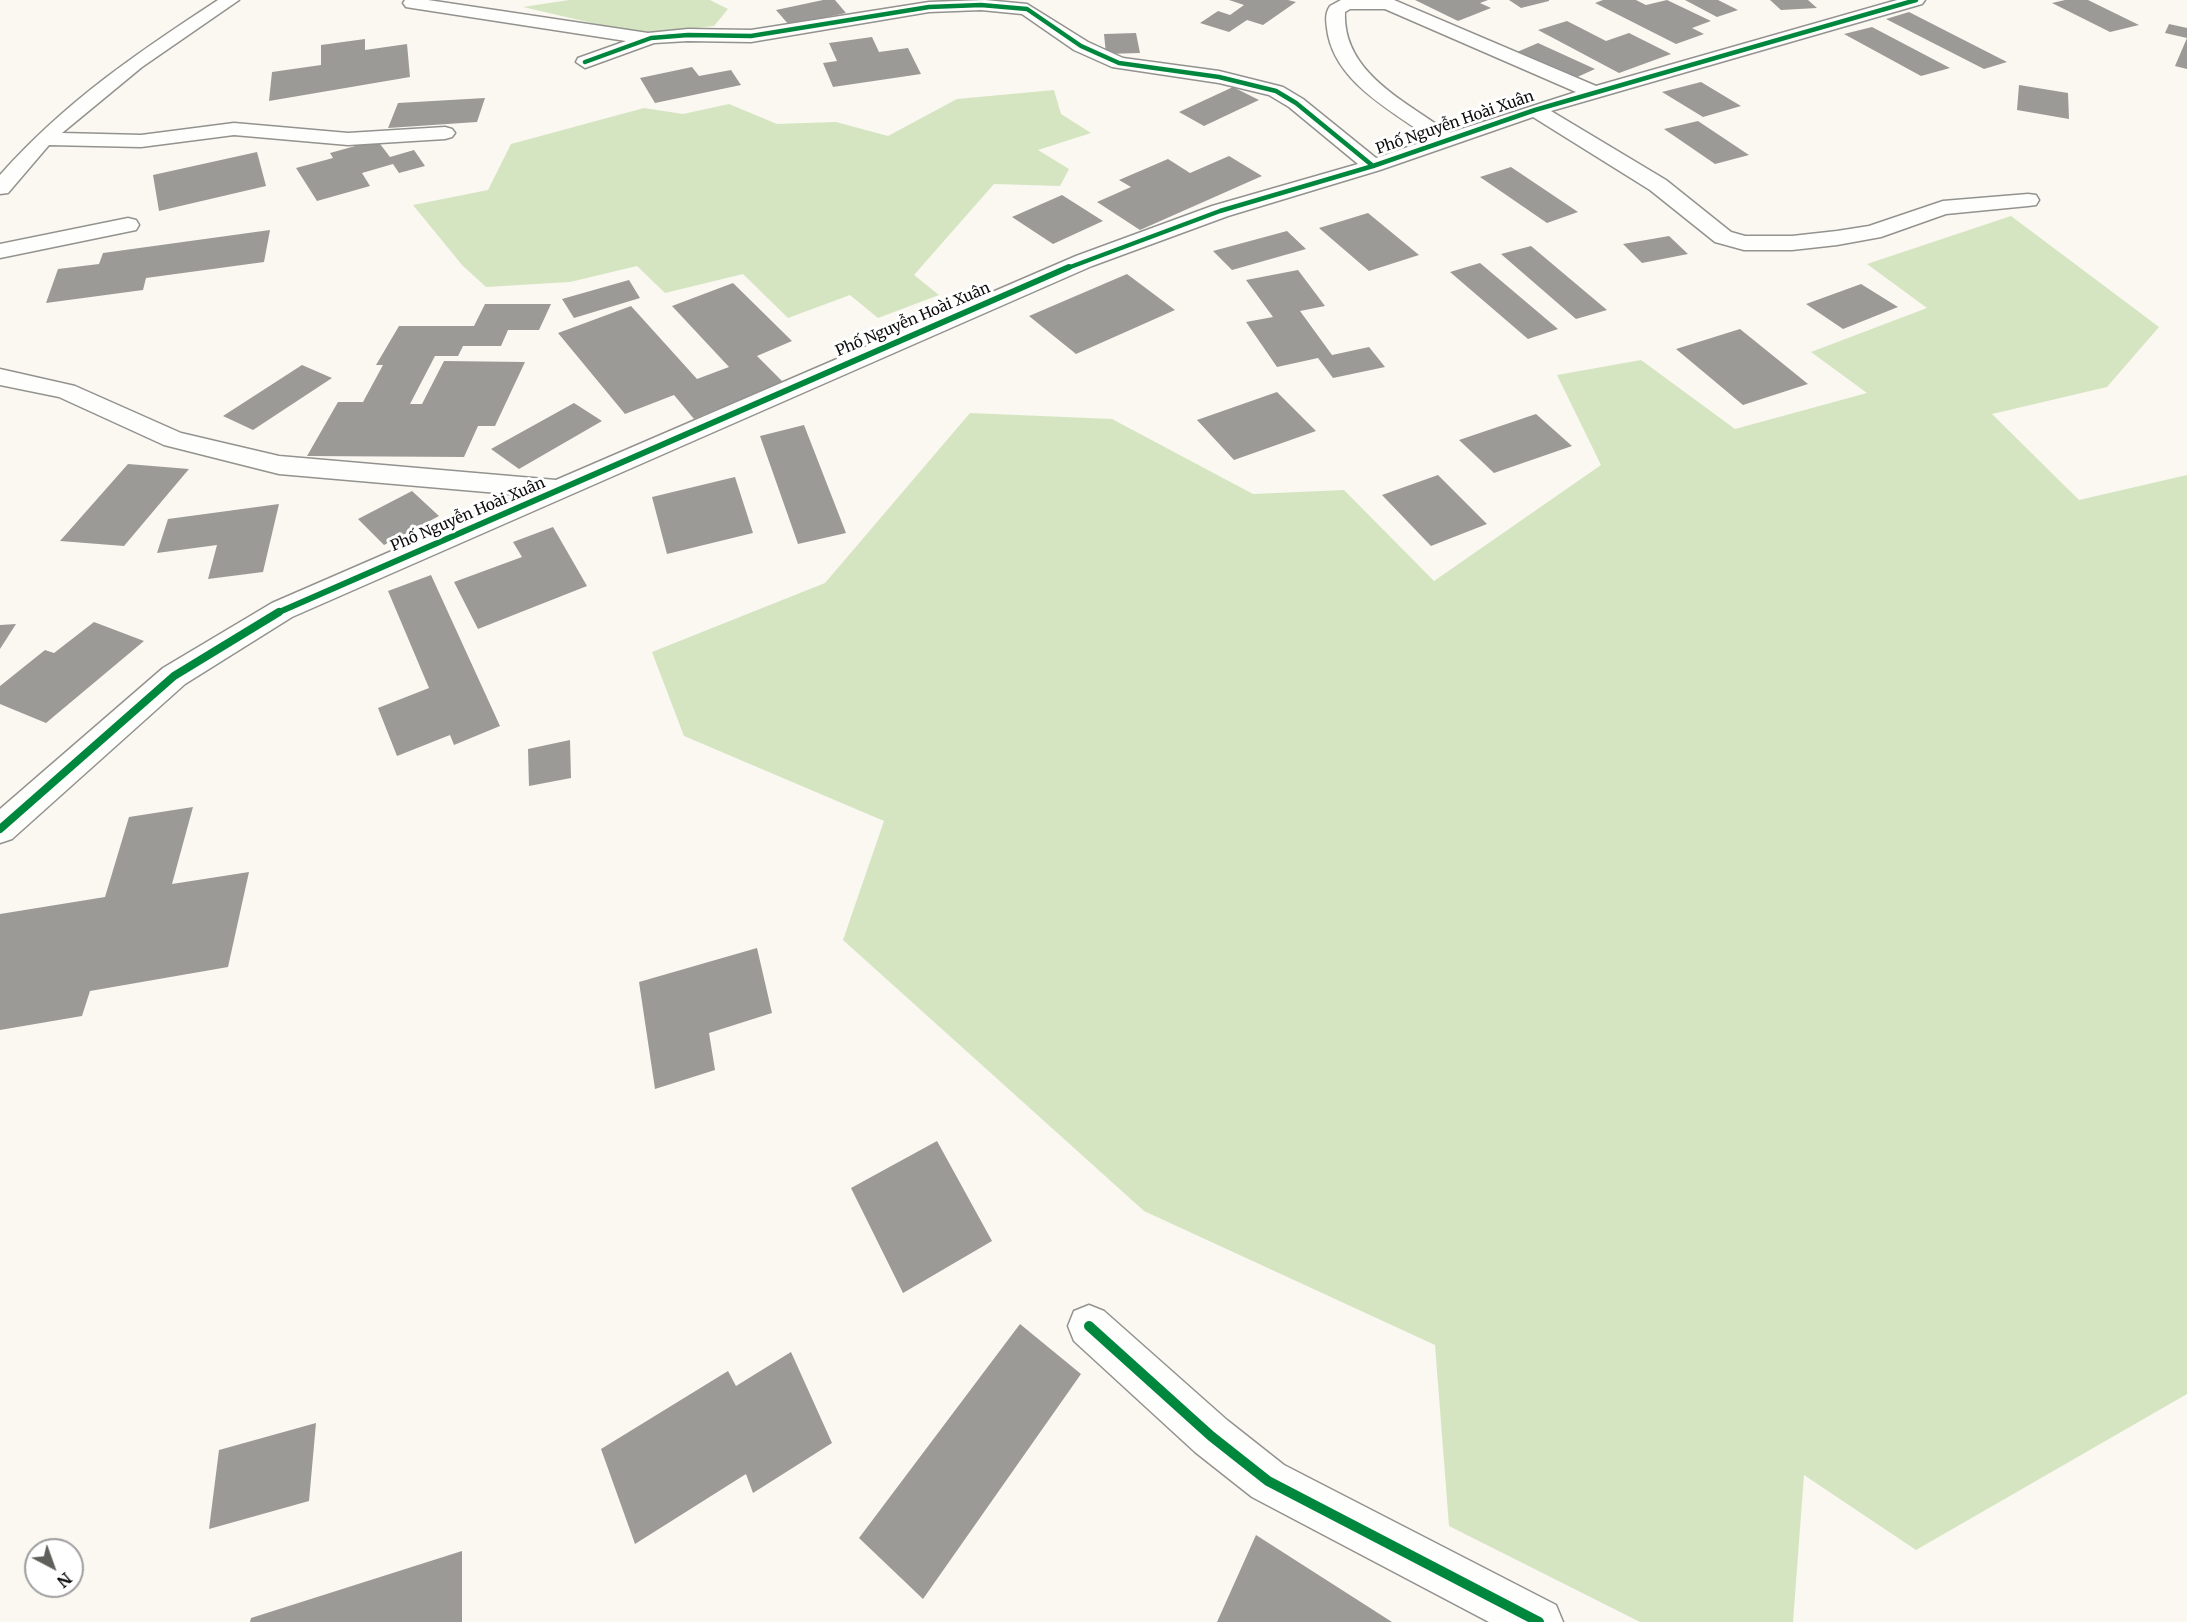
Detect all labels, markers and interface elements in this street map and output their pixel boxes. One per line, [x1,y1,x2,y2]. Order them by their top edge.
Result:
street label: Phố Nguyễn Hoài Xuân [1374,87,1536,159]
street label: Phố Nguyễn Hoài Xuân [833,279,993,361]
street label: Phố Nguyễn Hoài Xuân [388,474,548,556]
north arrow [24,1538,84,1598]
text: N [53,1568,76,1592]

